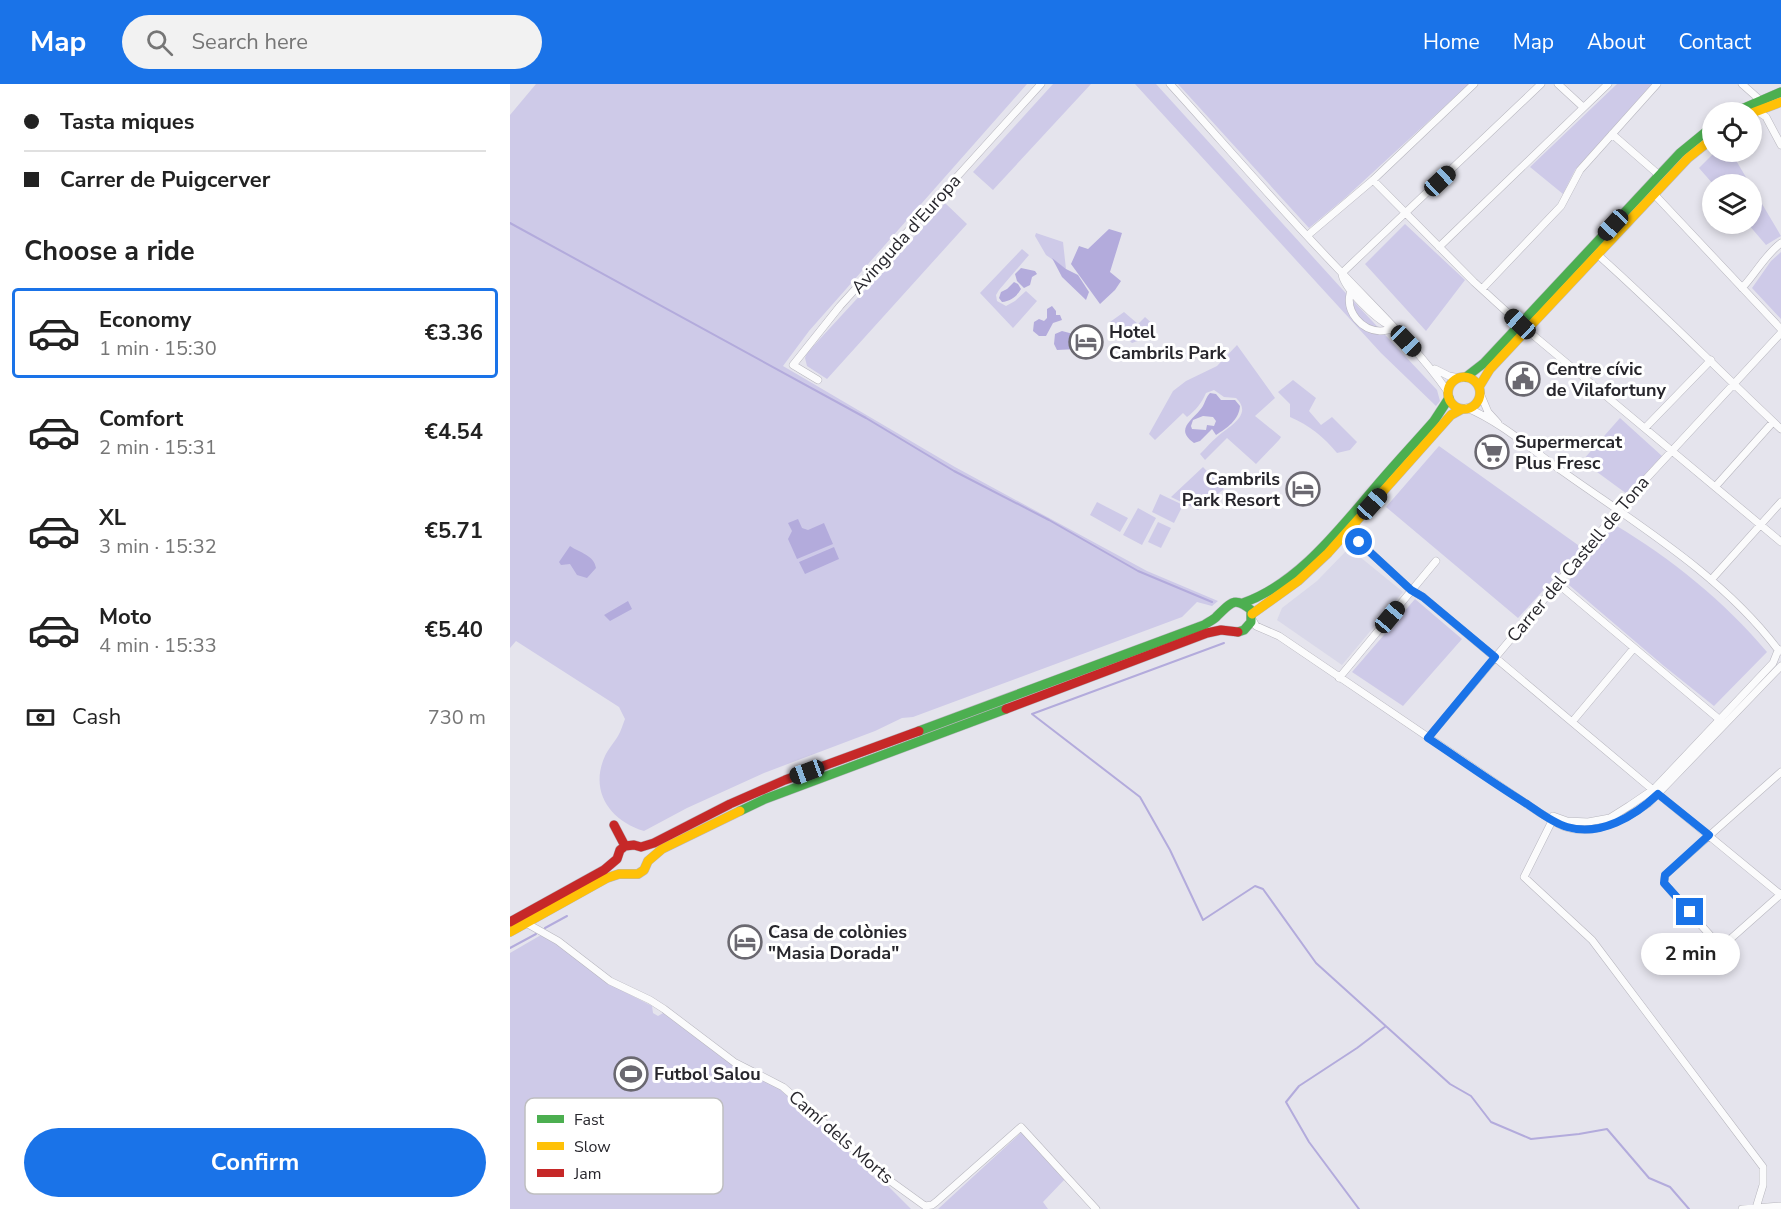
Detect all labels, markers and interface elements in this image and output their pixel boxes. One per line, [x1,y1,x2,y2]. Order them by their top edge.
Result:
search box [122,15,542,69]
text: Map [30,23,86,61]
icon: search [143,26,176,59]
text: Search here [191,27,308,57]
text: Home [1423,28,1480,56]
text: Map [1513,28,1554,56]
text: About [1587,28,1645,56]
text: Contact [1678,28,1751,56]
map controls [1702,102,1762,234]
button: locate [1702,102,1762,162]
text: Tasta miques [60,107,195,137]
car [1421,162,1459,200]
text: Carrer de Puigcerver [60,165,270,195]
street label: Avinguda d'Europa [846,169,966,299]
button: layers [1702,174,1762,234]
car [1594,206,1632,244]
text: Choose a ride [24,233,195,270]
text: Economy [99,305,191,335]
car [1501,305,1539,343]
icon: car [27,306,81,360]
text: €3.36 [425,318,483,348]
place label: Hotel Cambrils Park [1109,320,1226,365]
car [1387,322,1425,360]
hotel icon: Hotel Cambrils Park [1068,324,1104,360]
text: 1 min · 15:30 [99,335,217,362]
place label: Centre cívic de Vilafortuny [1546,357,1666,402]
public building icon: Centre cívic de Vilafortuny [1505,361,1541,397]
text: Comfort [99,404,183,434]
icon: car [27,405,81,459]
text: €4.54 [425,417,483,447]
place label: Supermercat Plus Fresc [1515,430,1622,475]
text: 2 min · 15:31 [99,434,217,461]
supermarket icon: Supermercat Plus Fresc [1474,434,1510,470]
place label: Cambrils Park Resort [1182,467,1280,512]
hotel icon: Cambrils Park Resort [1285,471,1321,507]
street label: Carrer del Castell de Tona [1501,471,1655,647]
car [1353,485,1391,523]
text: XL [99,503,126,533]
icon: car [27,504,81,558]
text: €5.71 [425,516,483,546]
route start [1345,528,1372,555]
text: 3 min · 15:32 [99,533,217,560]
car [1372,597,1408,637]
text: Moto [99,602,152,632]
icon: car [27,603,81,657]
text: €5.40 [425,615,483,645]
text: 4 min · 15:33 [99,632,217,659]
icon: cash [24,701,57,734]
text: Cash [72,702,121,732]
text: 730 m [428,704,486,731]
car [787,757,827,787]
route end [1676,898,1703,925]
place label: Casa de colònies "Masia Dorada" [768,920,907,965]
hotel icon: Casa de colònies "Masia Dorada" [727,924,763,960]
callout: 2 min [1640,933,1740,975]
text: 2 min [1665,940,1716,967]
sports icon: Futbol Salou [613,1056,649,1092]
place label: Futbol Salou [654,1062,761,1086]
street label: Camí dels Morts [784,1085,898,1189]
legend [525,1098,723,1194]
text: Fast [574,1109,605,1131]
button: Confirm [24,1128,486,1197]
text: Slow [574,1136,611,1158]
text: Jam [573,1163,601,1185]

